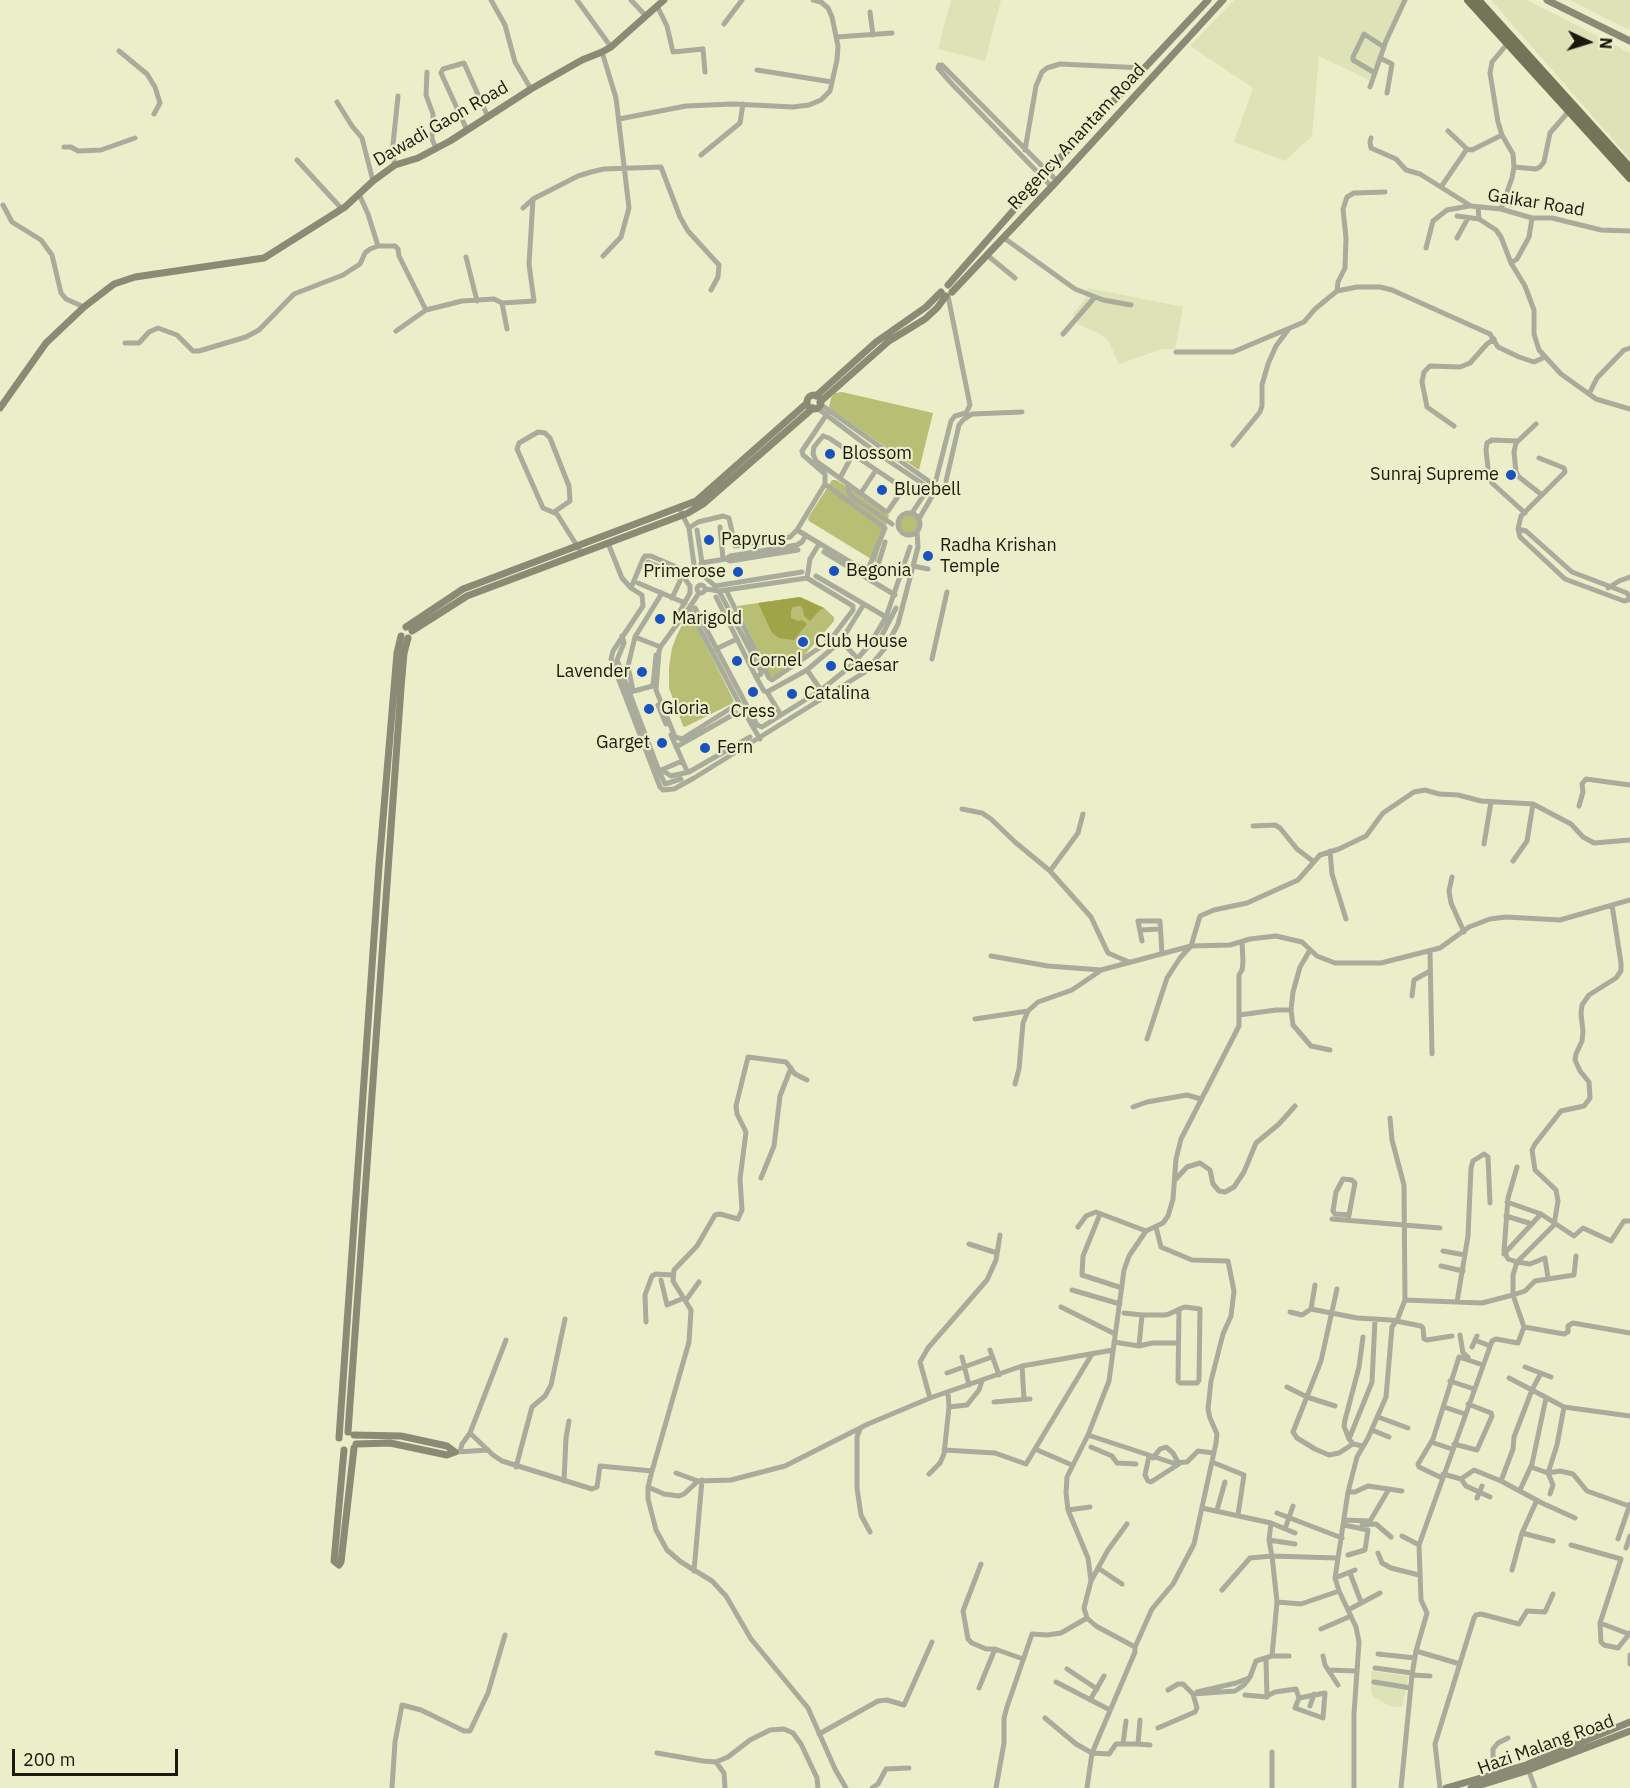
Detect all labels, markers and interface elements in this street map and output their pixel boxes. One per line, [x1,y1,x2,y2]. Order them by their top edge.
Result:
north arrow [1558,12,1618,72]
text: N [1596,37,1616,50]
street label: Regency Anantam Road [1004,60,1150,214]
street label: Dawadi Gaon Road [370,77,512,171]
street label: Gaikar Road [1486,185,1586,221]
place label: Blossom [842,443,912,465]
marker: Blossom [823,447,837,461]
place label: Sunraj Supreme [1370,464,1499,486]
marker: Sunraj Supreme [1504,468,1518,482]
place label: Bluebell [894,479,961,501]
marker: Bluebell [875,483,889,497]
place label: Papyrus [721,529,786,551]
marker: Papyrus [702,533,716,547]
place label: Radha Krishan Temple [940,535,1057,578]
marker: Radha Krishan Temple [921,549,935,563]
place label: Begonia [846,560,911,582]
place label: Primerose [643,561,726,583]
marker: Begonia [827,564,841,578]
marker: Primerose [731,565,745,579]
place label: Marigold [672,608,742,630]
marker: Marigold [653,612,667,626]
place label: Club House [815,631,908,653]
marker: Club House [796,635,810,649]
place label: Cornel [749,650,802,672]
marker: Cornel [730,654,744,668]
place label: Caesar [843,655,899,677]
marker: Caesar [824,659,838,673]
place label: Lavender [556,661,630,683]
marker: Lavender [635,665,649,679]
place label: Catalina [804,683,870,705]
marker: Cress [746,685,760,699]
marker: Catalina [785,687,799,701]
place label: Gloria [661,698,709,720]
place label: Cress [731,701,775,723]
marker: Gloria [642,702,656,716]
place label: Garget [596,732,650,754]
marker: Garget [655,736,669,750]
place label: Fern [717,737,753,759]
marker: Fern [698,741,712,755]
street label: Hazi Malang Road [1475,1710,1617,1780]
scale bar [15,1737,182,1775]
text: 200 m [23,1748,75,1771]

